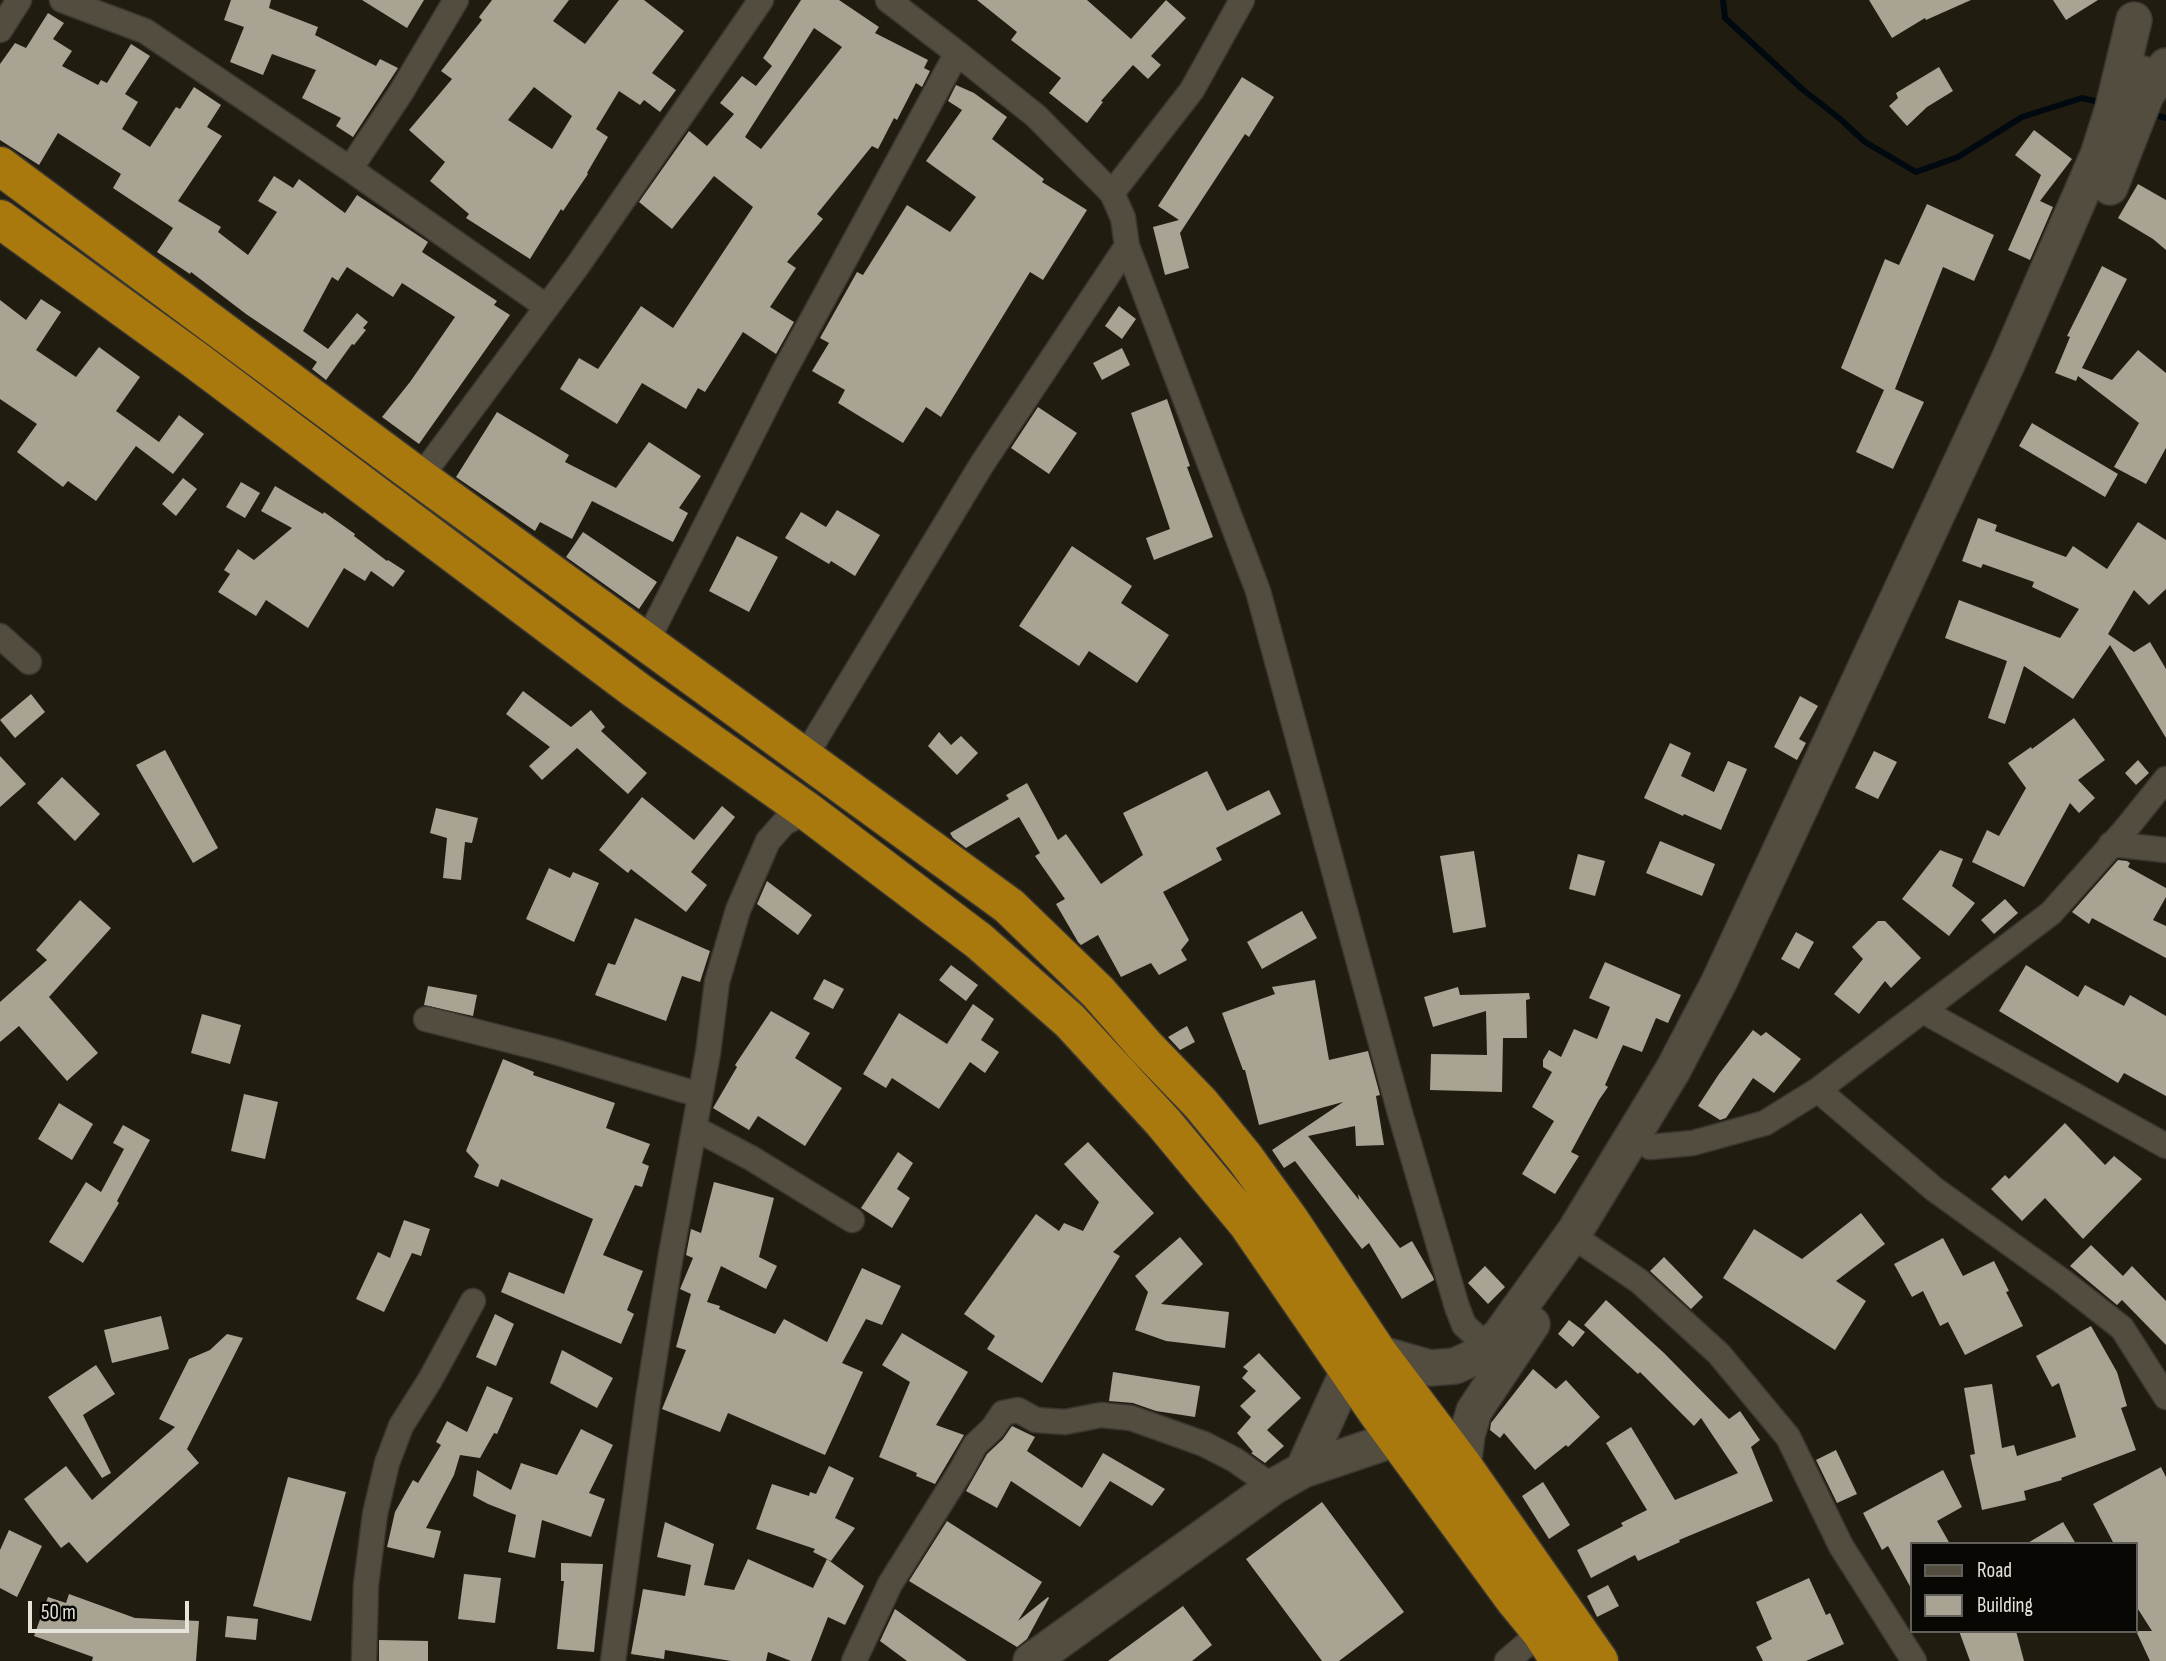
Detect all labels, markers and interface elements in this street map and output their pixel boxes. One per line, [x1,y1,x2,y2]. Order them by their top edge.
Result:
legend [1910,1542,2138,1633]
text: Road [1977,1558,2012,1583]
scale bar [32,1588,192,1632]
text: Building [1977,1593,2033,1618]
text: 50 m [41,1600,76,1625]

